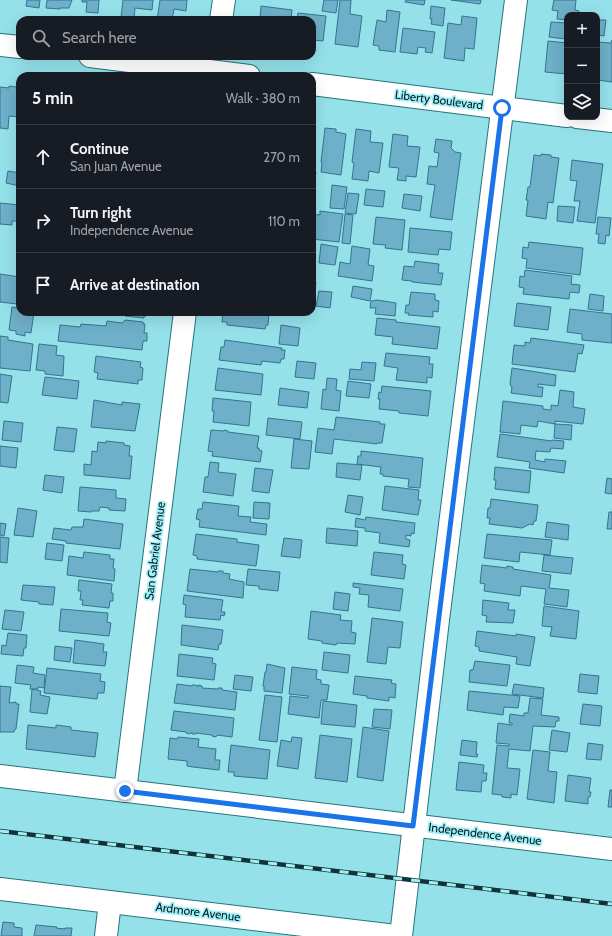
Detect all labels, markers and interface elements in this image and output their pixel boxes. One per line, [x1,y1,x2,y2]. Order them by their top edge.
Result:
map controls [564,12,600,120]
button: + [564,12,600,48]
search box [16,16,316,60]
icon: search [30,27,52,49]
text: Search here [62,29,137,47]
button: − [564,48,600,84]
button: layers [564,84,600,120]
street label: Liberty Boulevard [394,87,484,112]
text: 5 min [32,88,73,108]
text: Walk · 380 m [226,90,300,106]
route start [493,99,511,117]
text: Continue [70,140,129,158]
icon: ahead [32,146,54,168]
text: 270 m [263,149,300,165]
text: San Juan Avenue [70,158,162,174]
text: Turn right [70,204,131,222]
icon: right [32,210,54,232]
text: 110 m [268,213,300,229]
text: Independence Avenue [70,222,193,238]
icon: arrive [32,274,54,296]
text: Arrive at destination [70,276,200,294]
street label: San Gabriel Avenue [141,501,168,601]
route end [116,782,134,800]
street label: Independence Avenue [428,819,542,848]
street label: Ardmore Avenue [155,899,241,924]

